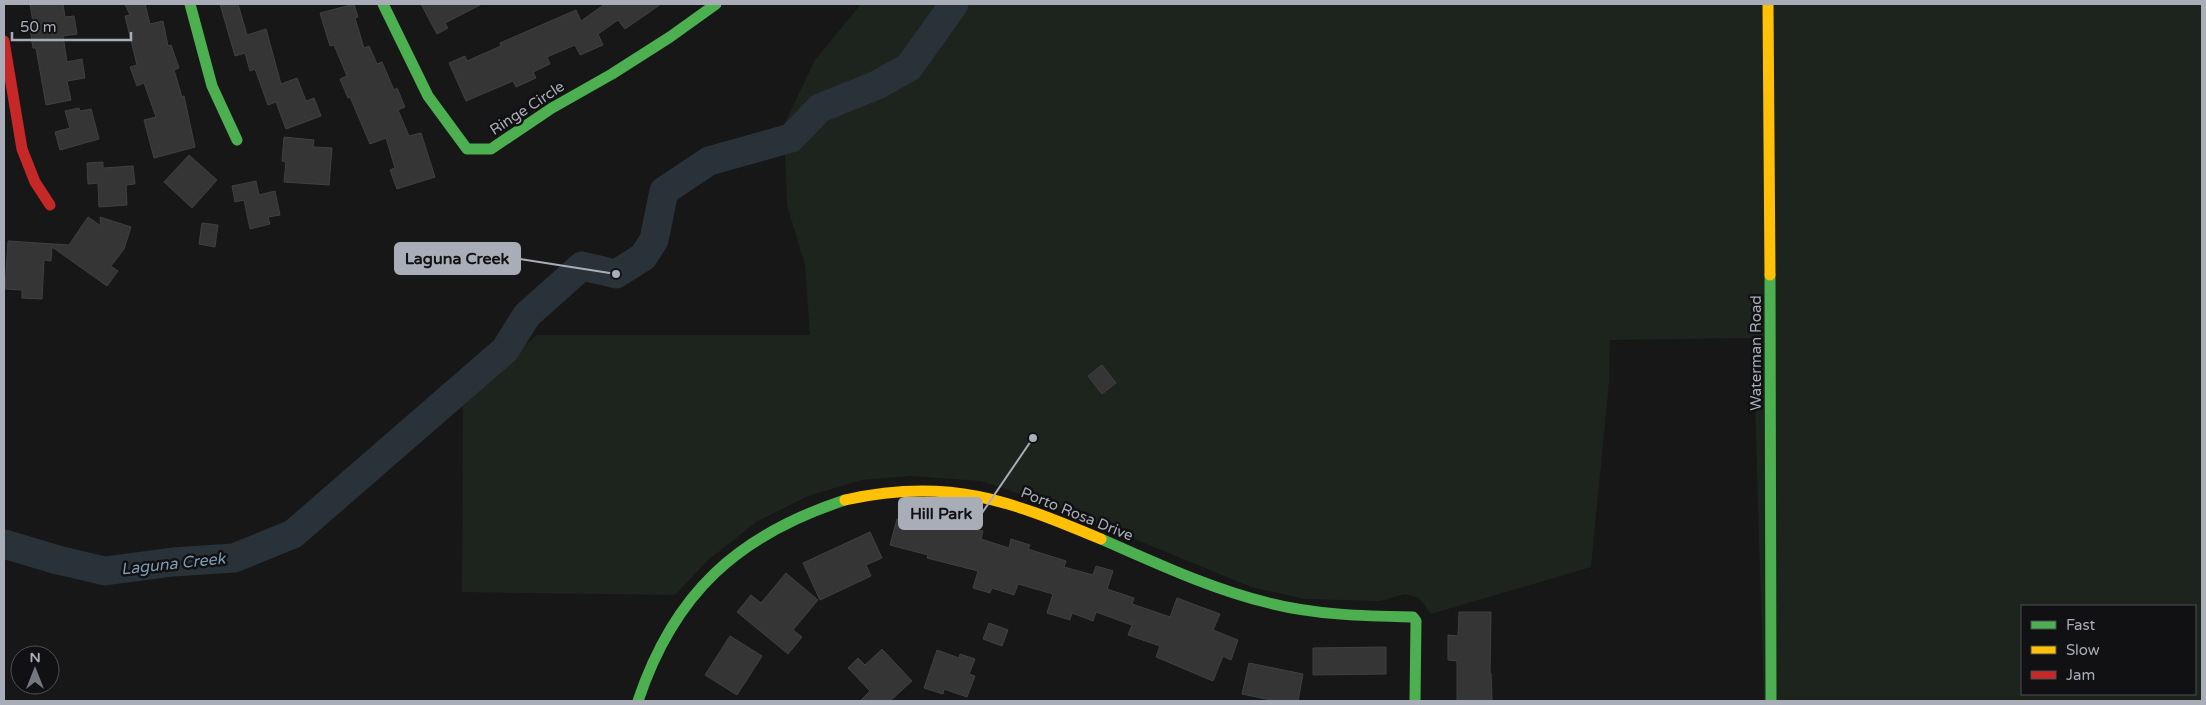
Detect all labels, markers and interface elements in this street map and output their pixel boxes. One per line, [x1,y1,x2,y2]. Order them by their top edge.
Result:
scale bar [12,10,131,42]
text: 50 m [20,18,57,36]
street label: Ringe Circle [486,77,568,139]
callout: Laguna Creek [395,243,520,274]
text: Laguna Creek [405,249,510,269]
street label: Waterman Road [1747,295,1765,411]
street label: Porto Rosa Drive [1018,483,1136,545]
callout: Hill Park [899,498,982,529]
text: Hill Park [910,504,972,524]
water label: Laguna Creek [120,548,227,579]
legend [2021,605,2196,695]
text: Fast [2066,616,2096,634]
text: Slow [2066,641,2100,659]
north arrow [10,645,60,695]
text: N [29,649,41,666]
text: Jam [2066,666,2095,684]

